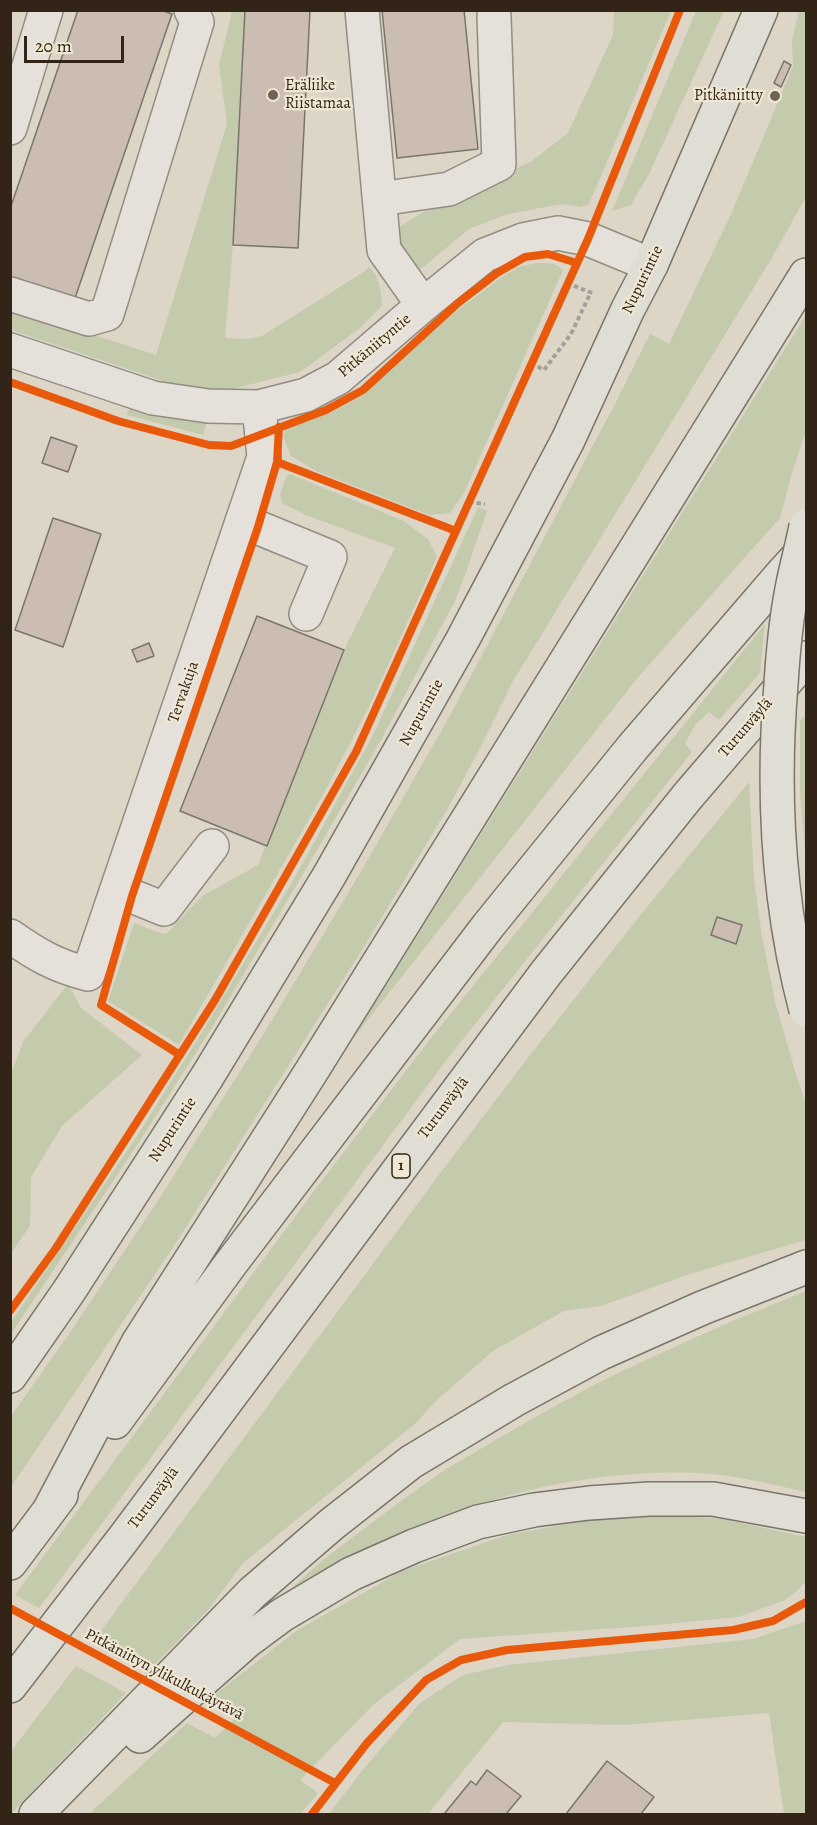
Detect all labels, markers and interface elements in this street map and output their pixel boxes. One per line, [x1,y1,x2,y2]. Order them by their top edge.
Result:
scale bar [27,24,128,62]
text: 20 m [35,34,72,58]
place label: Eräliike Riistamaa [285,76,351,114]
place label: Pitkäniitty [694,86,763,106]
marker: Eräliike Riistamaa [266,88,280,102]
marker: Pitkäniitty [768,89,782,103]
street label: Nupurintie [618,243,668,317]
street label: Pitkäniityntie [335,310,415,382]
street label: Tervakuja [165,659,203,725]
street label: Nupurintie [396,676,448,750]
street label: Turunväylä [715,694,777,762]
street label: Turunväylä [414,1073,474,1143]
street label: Nupurintie [145,1094,201,1166]
road number: 1 [392,1154,410,1178]
street label: Turunväylä [124,1463,184,1533]
street label: Pitkäniityn ylikulkukäytävä [81,1625,247,1725]

